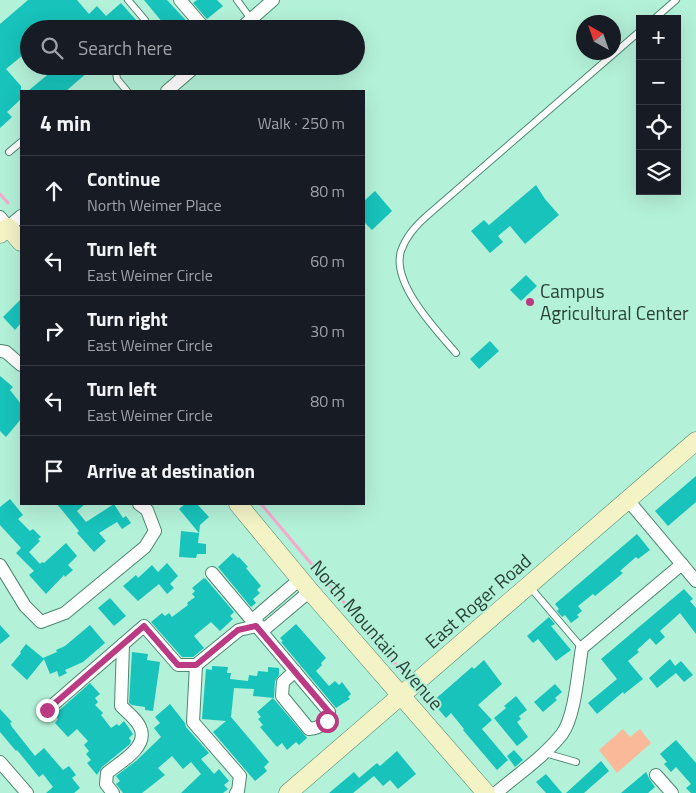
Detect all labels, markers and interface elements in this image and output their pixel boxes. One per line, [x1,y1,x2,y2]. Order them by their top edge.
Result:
north arrow [576,15,621,60]
map controls [636,15,681,195]
button: + [636,15,681,60]
search box [20,20,365,75]
text: Search here [78,33,172,62]
icon: search [38,34,66,62]
button: − [636,60,681,105]
button: locate [636,105,681,150]
text: 4 min [40,107,91,139]
text: Walk · 250 m [257,111,345,135]
button: layers [636,150,681,195]
text: Continue [87,164,160,193]
icon: ahead [40,177,68,205]
text: 80 m [310,179,345,203]
text: North Weimer Place [87,193,222,217]
text: Turn left [87,234,157,263]
icon: left [40,247,68,275]
text: 60 m [310,249,345,273]
text: East Weimer Circle [87,263,213,287]
place label: Campus Agricultural Center [540,276,689,327]
marker: Campus Agricultural Center [524,296,536,308]
text: Turn right [87,304,168,333]
icon: right [40,317,68,345]
text: 30 m [310,319,345,343]
text: East Weimer Circle [87,333,213,357]
text: Turn left [87,374,157,403]
icon: left [40,387,68,415]
text: 80 m [310,389,345,413]
text: East Weimer Circle [87,403,213,427]
text: Arrive at destination [87,456,255,485]
icon: arrive [40,457,68,485]
street label: East Roger Road [418,546,537,655]
street label: North Mountain Avenue [304,553,451,716]
route end [36,699,59,722]
route start [316,710,339,733]

